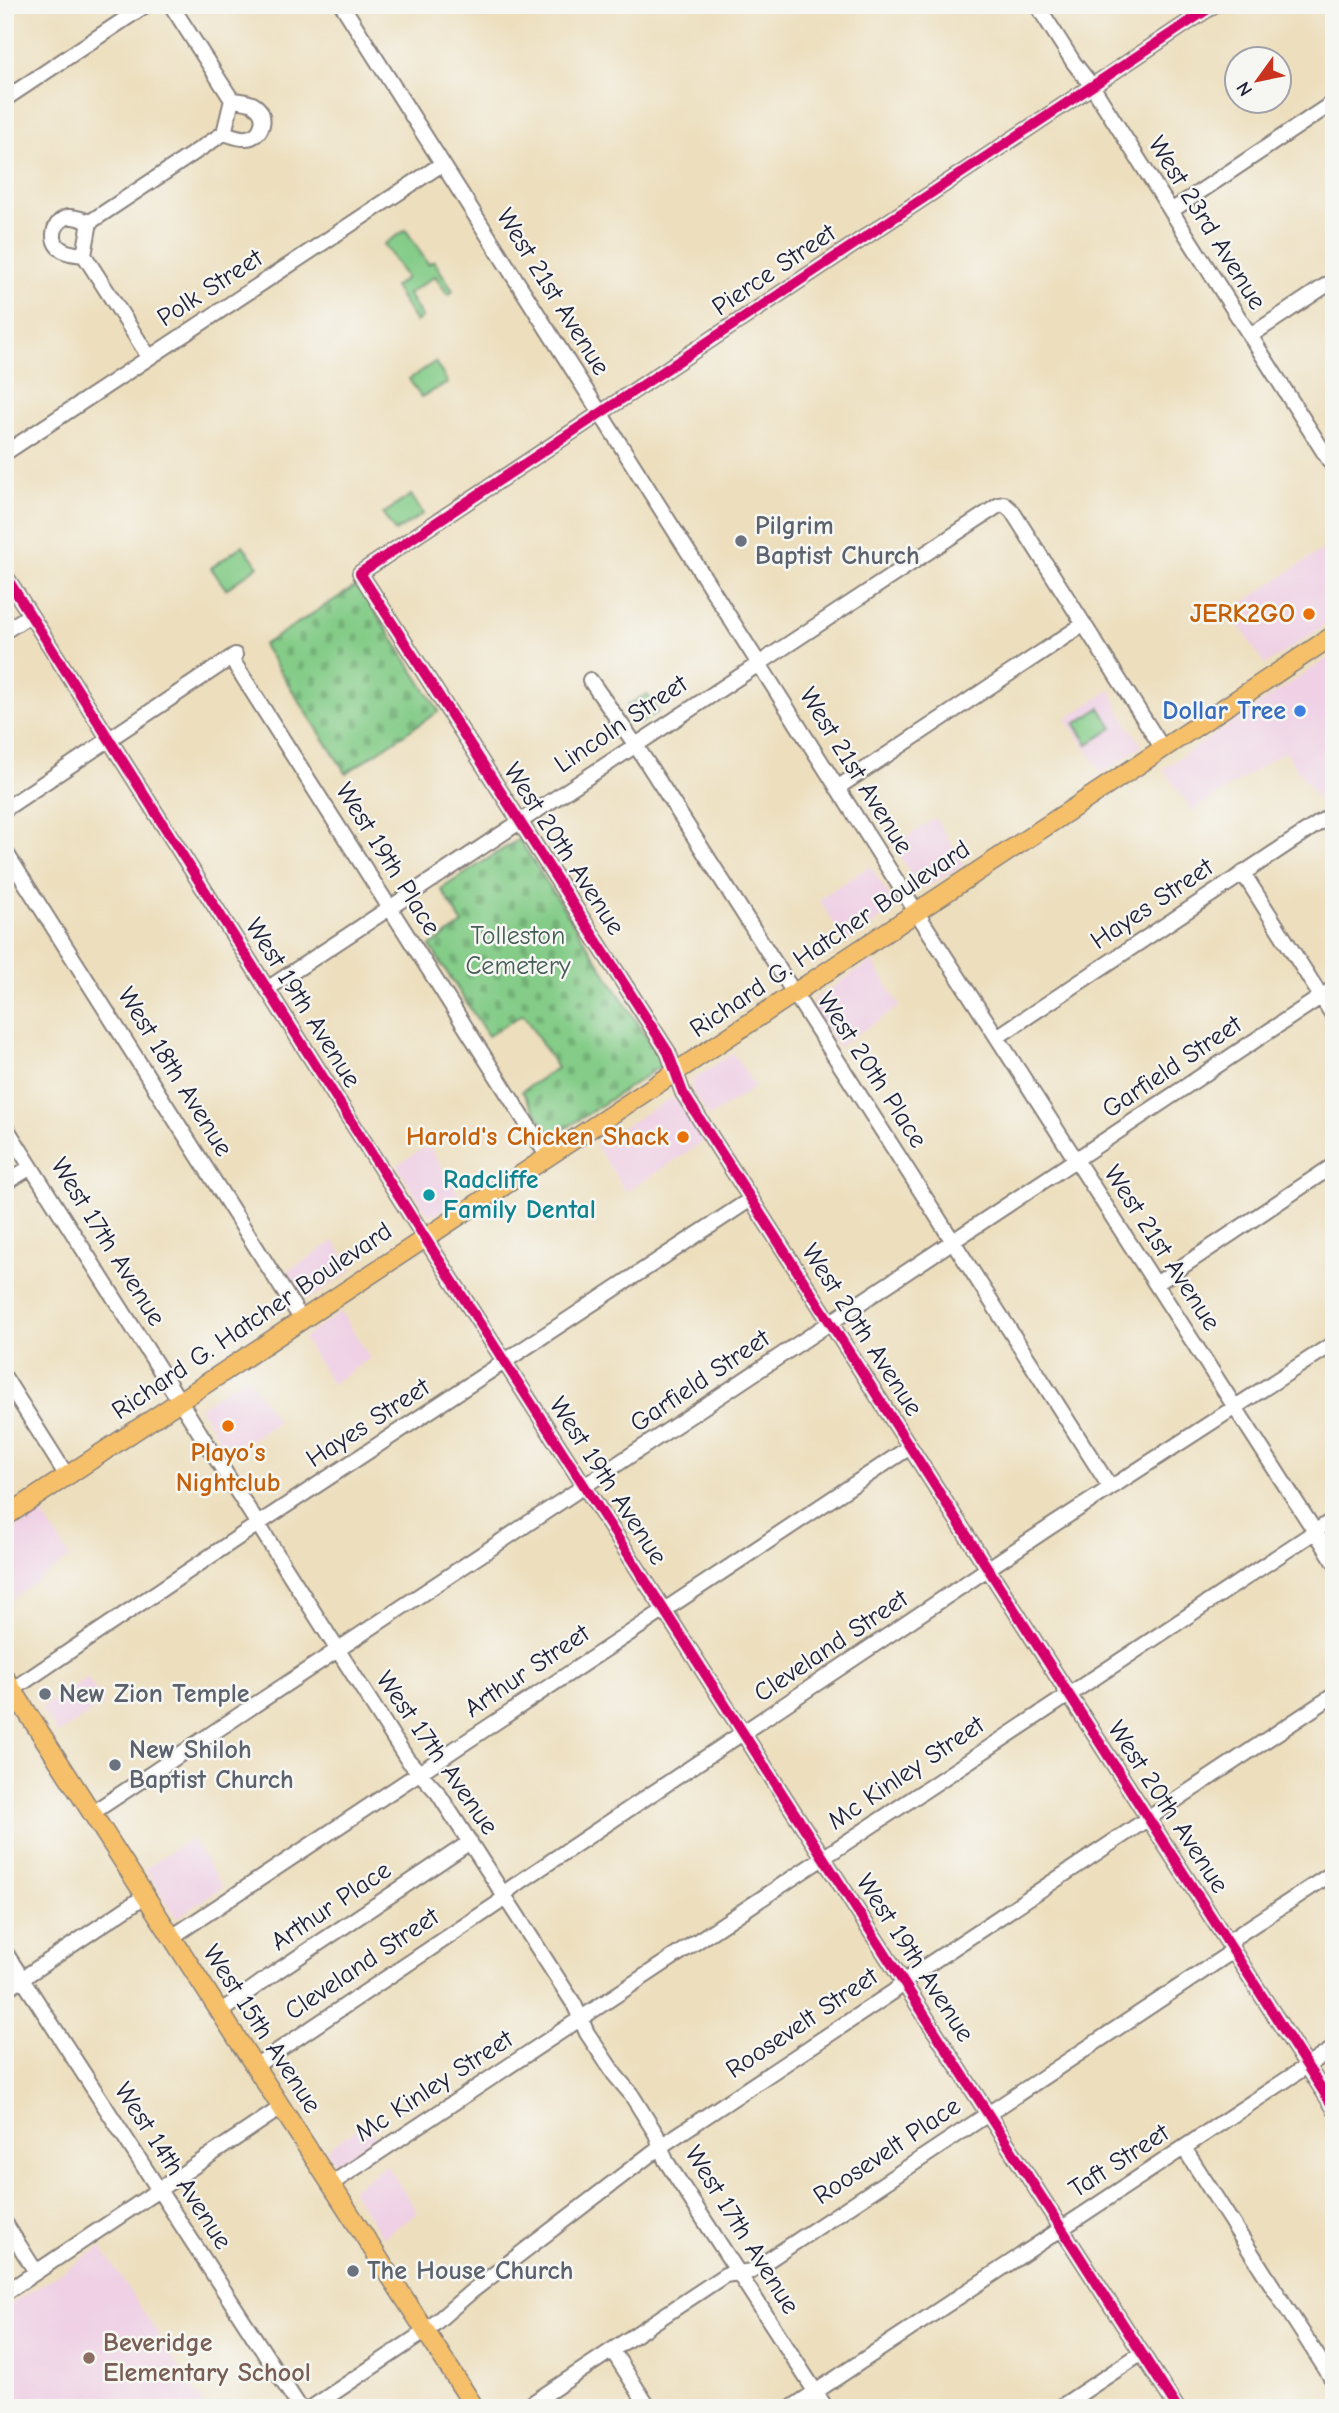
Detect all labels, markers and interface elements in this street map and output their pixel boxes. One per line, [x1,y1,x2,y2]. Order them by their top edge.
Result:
north arrow [1224,46,1294,116]
text: N [1232,78,1257,100]
street label: West 23rd Avenue [1142,131,1272,315]
street label: West 21st Avenue [490,203,616,381]
street label: Pierce Street [707,217,843,322]
street label: Polk Street [152,242,269,333]
place label: Pilgrim Baptist Church [755,511,920,571]
marker: Pilgrim Baptist Church [733,533,749,549]
place label: JERK2GO [1190,599,1295,629]
marker: JERK2GO [1301,606,1317,622]
street label: Lincoln Street [549,668,694,779]
street label: West 21st Avenue [793,682,919,860]
place label: Dollar Tree [1162,696,1286,726]
marker: Dollar Tree [1292,703,1308,719]
street label: West 20th Avenue [497,757,631,941]
street label: West 19th Place [329,777,447,941]
street label: Richard G. Hatcher Boulevard [684,834,976,1044]
street label: Hayes Street [1085,851,1220,956]
street label: West 19th Avenue [239,913,367,1093]
park label: Tolleston Cemetery [465,921,571,981]
street label: West 18th Avenue [111,982,239,1162]
street label: West 20th Place [811,987,933,1153]
street label: Garfield Street [1097,1008,1249,1125]
place label: Harold's Chicken Shack [406,1122,669,1152]
marker: Harold's Chicken Shack [675,1129,691,1145]
street label: West 17th Avenue [44,1152,172,1332]
street label: West 21st Avenue [1097,1160,1227,1336]
place label: Radcliffe Family Dental [443,1165,596,1225]
marker: Radcliffe Family Dental [421,1187,437,1203]
street label: Richard G. Hatcher Boulevard [106,1216,398,1426]
street label: West 20th Avenue [795,1238,929,1422]
street label: Garfield Street [625,1322,777,1439]
street label: Hayes Street [301,1371,437,1474]
street label: West 19th Avenue [543,1391,673,1571]
marker: Playo’s Nightclub [220,1418,236,1434]
place label: Playo’s Nightclub [176,1438,280,1498]
street label: Cleveland Street [748,1583,915,1709]
street label: Arthur Street [459,1617,596,1724]
street label: West 17th Avenue [369,1666,505,1840]
place label: New Zion Temple [59,1679,250,1709]
marker: New Zion Temple [37,1686,53,1702]
street label: Mc Kinley Street [822,1709,991,1836]
street label: West 20th Avenue [1101,1715,1235,1899]
place label: New Shiloh Baptist Church [129,1735,294,1795]
marker: New Shiloh Baptist Church [107,1757,123,1773]
street label: Arthur Place [265,1855,397,1957]
street label: West 19th Avenue [850,1868,980,2048]
street label: Cleveland Street [279,1901,446,2027]
street label: West 15th Avenue [196,1939,328,2119]
street label: Roosevelt Street [720,1960,885,2085]
street label: Mc Kinley Street [350,2023,520,2148]
street label: West 14th Avenue [108,2077,238,2255]
street label: Roosevelt Place [808,2091,966,2211]
street label: Taft Street [1063,2117,1176,2204]
street label: West 17th Avenue [678,2140,806,2320]
place label: The House Church [367,2256,573,2286]
marker: The House Church [345,2263,361,2279]
place label: Beveridge Elementary School [103,2328,311,2388]
marker: Beveridge Elementary School [81,2350,97,2366]

